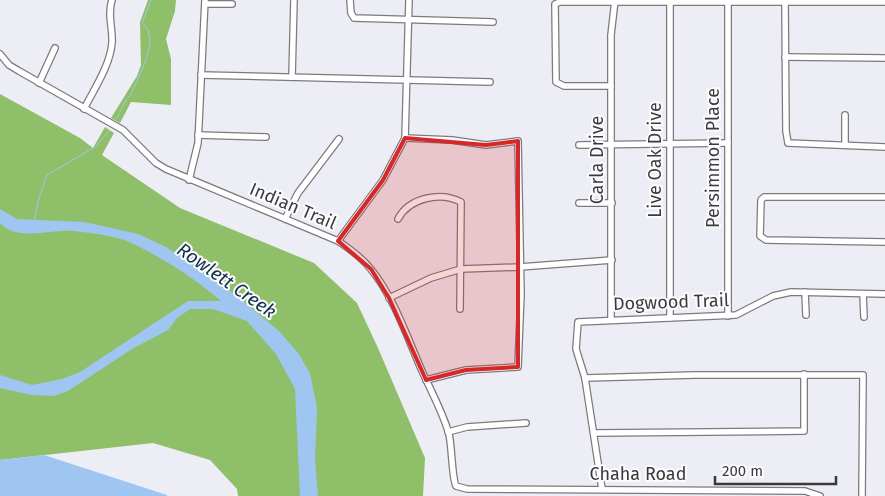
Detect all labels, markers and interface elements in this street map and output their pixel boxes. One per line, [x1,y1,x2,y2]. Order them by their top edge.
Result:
street label: Persimmon Place [702,88,724,228]
street label: Live Oak Drive [644,102,666,218]
street label: Carla Drive [586,116,608,204]
street label: Indian Trail [246,178,340,234]
water label: Rowlett Creek [173,238,281,323]
street label: Dogwood Trail [613,289,729,315]
scale bar [715,454,836,486]
text: 200 m [722,462,763,480]
street label: Chaha Road [590,463,686,485]

